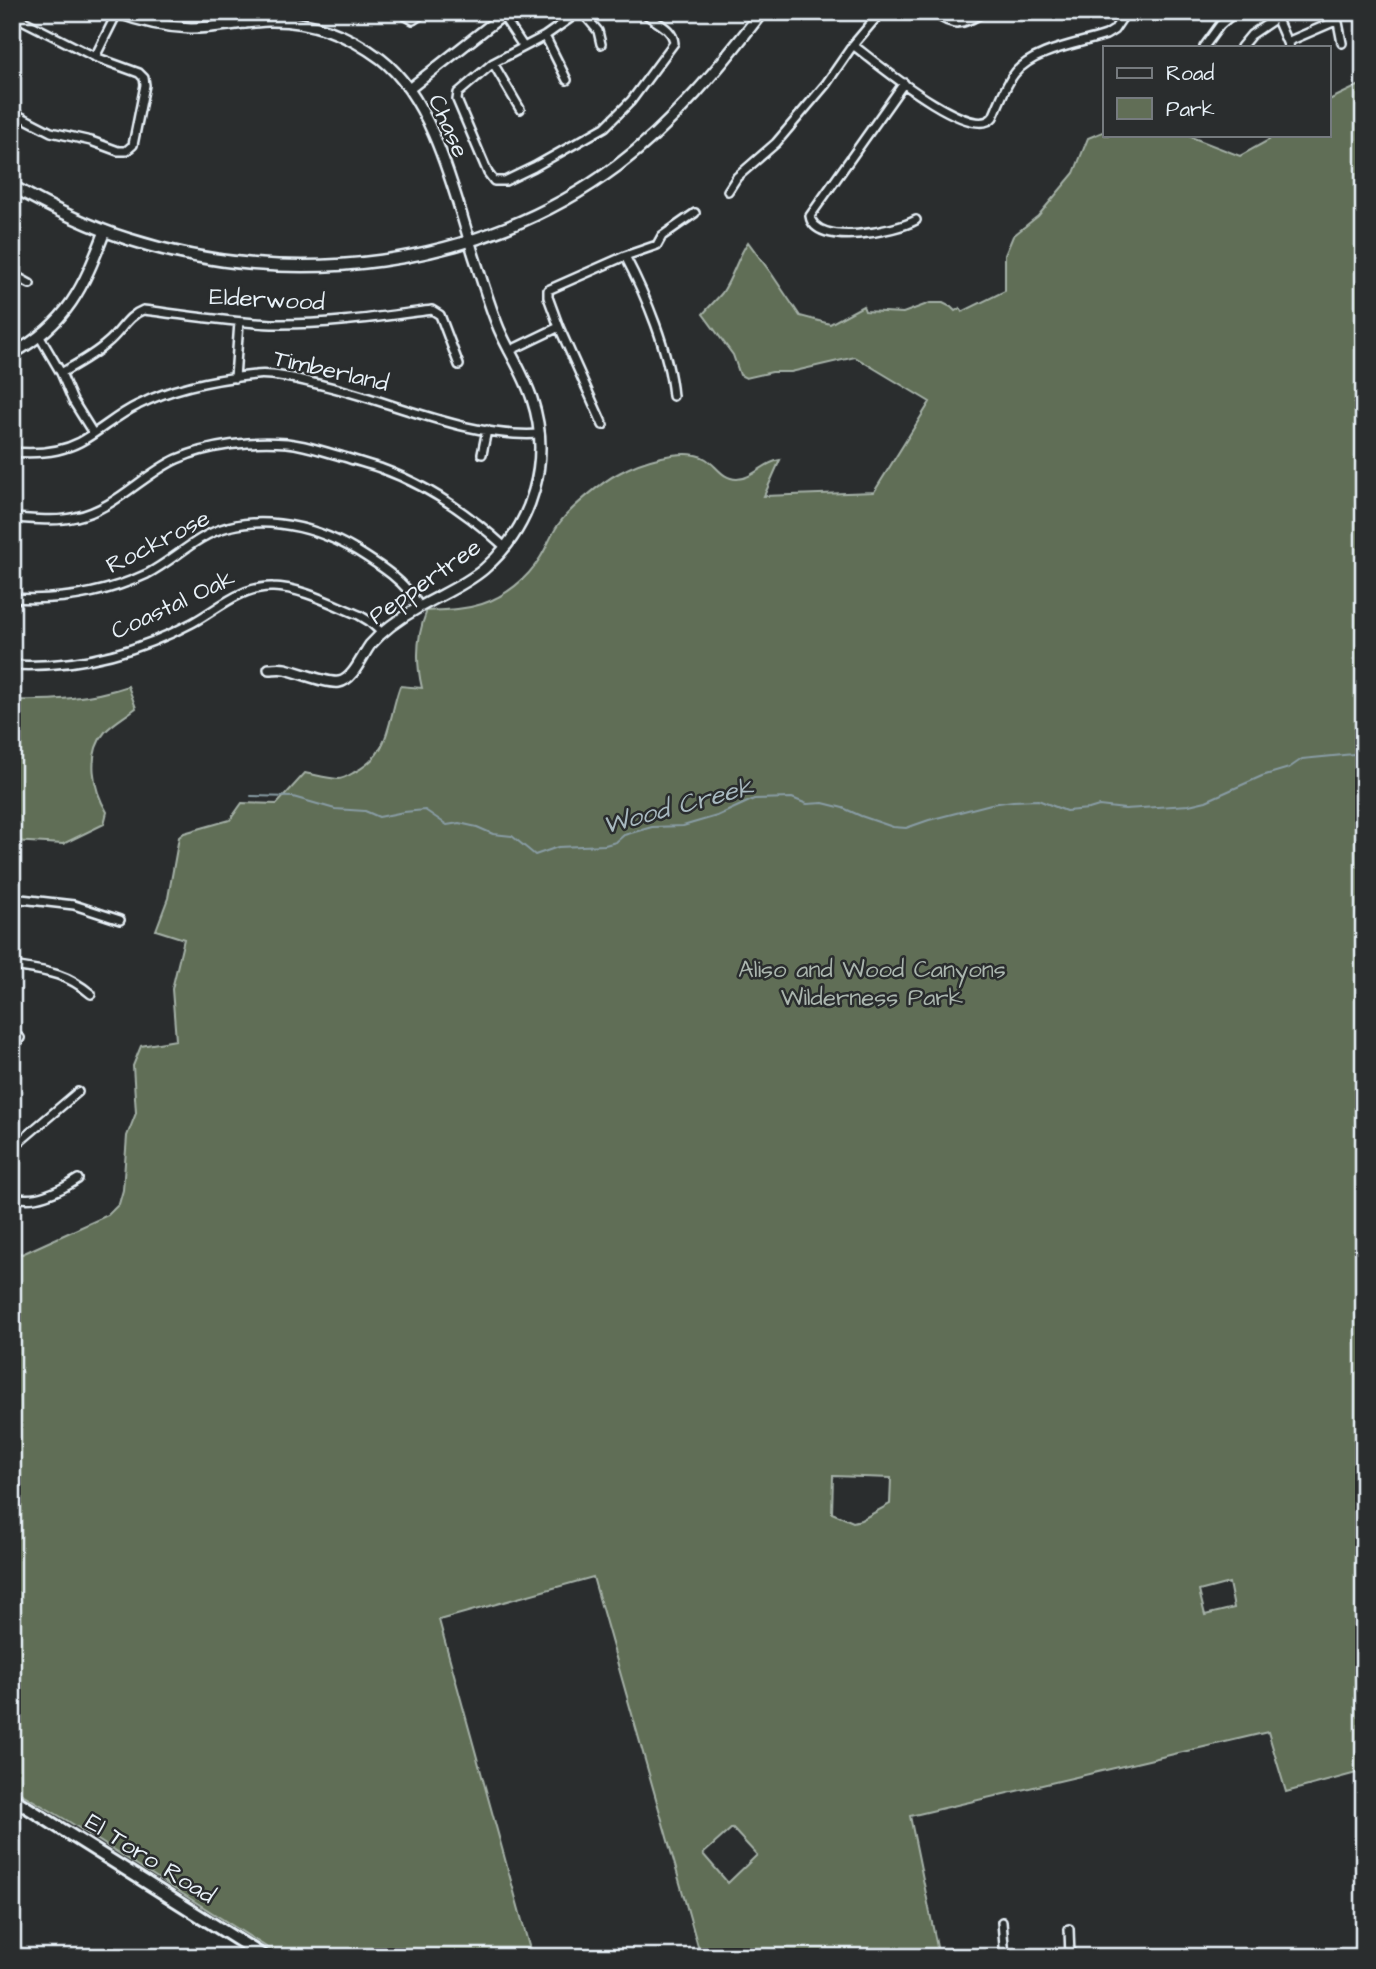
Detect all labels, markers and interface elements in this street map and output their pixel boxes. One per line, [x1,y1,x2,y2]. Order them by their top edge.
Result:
legend [1103,46,1330,136]
text: Road [1166,59,1214,88]
street label: Chase [419,89,477,163]
text: Park [1166,95,1215,124]
street label: Elderwood [209,280,325,320]
street label: Timberland [270,341,392,401]
street label: Rockrose [100,501,216,583]
street label: Peppertree [362,531,488,633]
street label: Coastal Oak [106,561,241,649]
water label: Wood Creek [599,768,758,843]
park label: Aliso and Wood Canyons Wilderness Park [738,953,1006,1015]
street label: El Toro Road [78,1805,222,1913]

